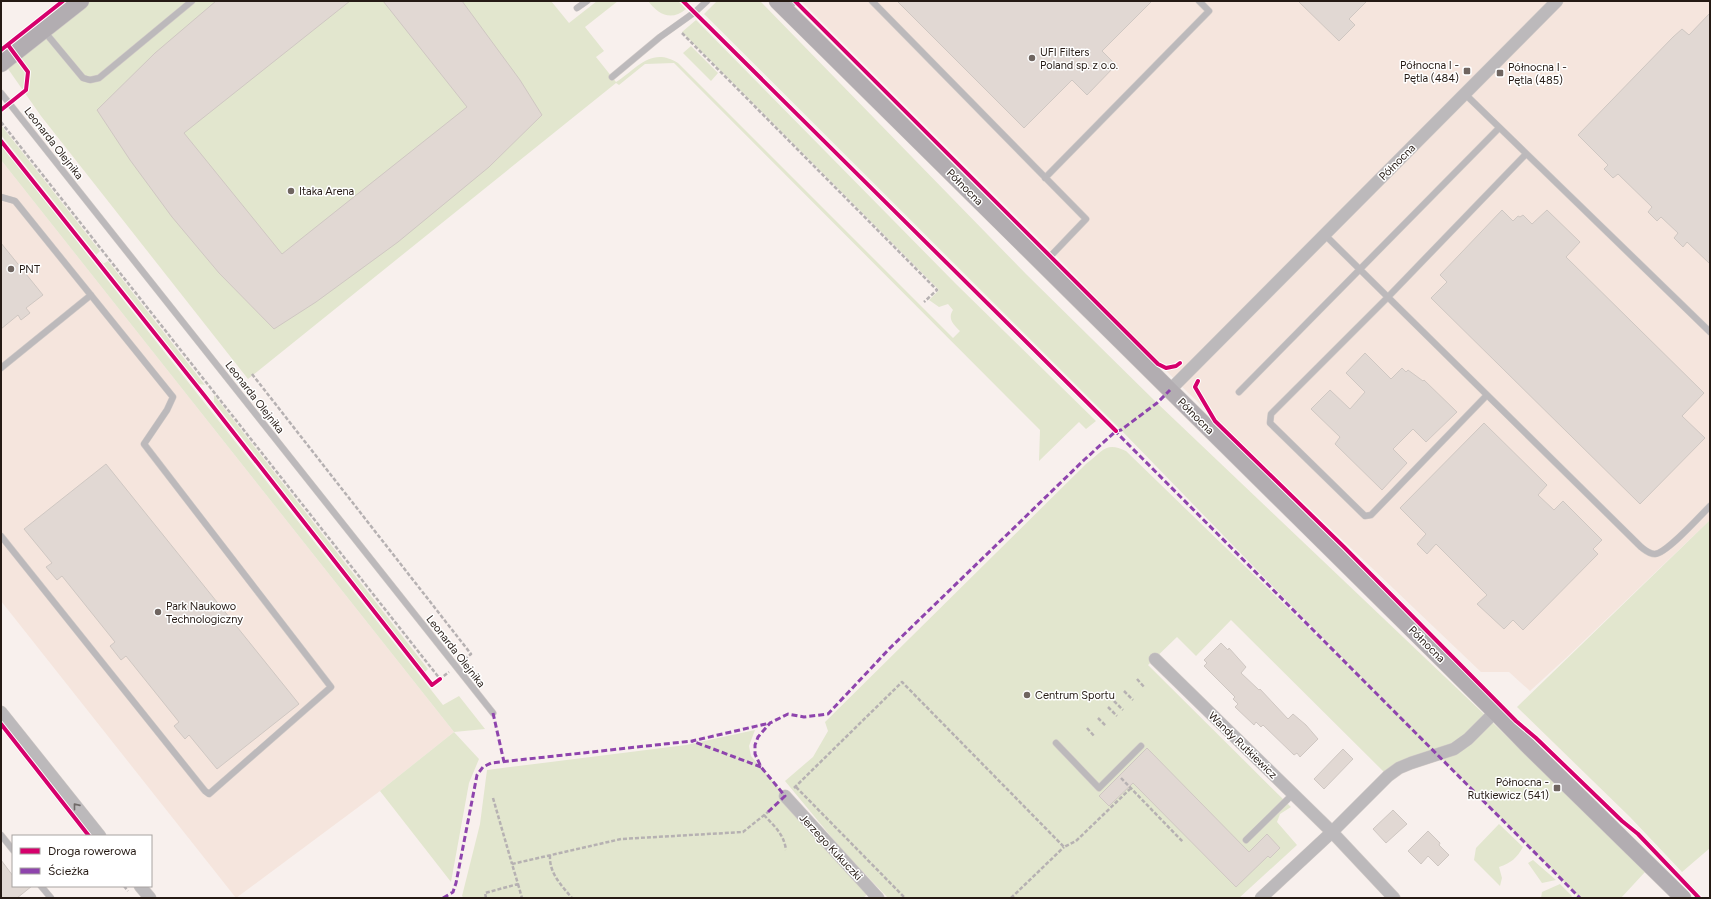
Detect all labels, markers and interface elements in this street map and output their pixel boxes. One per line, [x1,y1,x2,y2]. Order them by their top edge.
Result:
place label: UFI Filters Poland sp. z o.o. [1040,46,1118,72]
marker: UFI Filters Poland sp. z o.o. [1027,53,1037,63]
place label: Północna I - Pętla (484) [1400,59,1459,85]
place label: Północna I - Pętla (485) [1508,61,1567,87]
marker: Północna I - Pętla (484) [1462,66,1472,76]
marker: Północna I - Pętla (485) [1495,68,1505,78]
street label: Leonarda Olejnika [21,105,86,182]
street label: Północna [1377,142,1418,183]
street label: Północna [944,167,985,208]
place label: Itaka Arena [299,185,354,198]
marker: Itaka Arena [286,186,296,196]
place label: PNT [19,263,40,276]
marker: PNT [6,264,16,274]
street label: Leonarda Olejnika [222,359,287,436]
street label: Północna [1175,396,1216,437]
place label: Park Naukowo Technologiczny [166,600,243,626]
marker: Park Naukowo Technologiczny [153,607,163,617]
street label: Leonarda Olejnika [423,613,488,690]
street label: Północna [1406,624,1447,665]
place label: Centrum Sportu [1035,689,1115,702]
marker: Centrum Sportu [1022,690,1032,700]
street label: Wandy Rutkiewicz [1206,709,1280,781]
place label: Północna - Rutkiewicz (541) [1467,776,1549,802]
marker: Północna - Rutkiewicz (541) [1552,783,1562,793]
one-way arrow [73,803,80,810]
street label: Jerzego Kukuczki [797,811,865,883]
legend [12,835,152,887]
text: Droga rowerowa [48,844,136,858]
text: Ścieżka [48,864,89,878]

